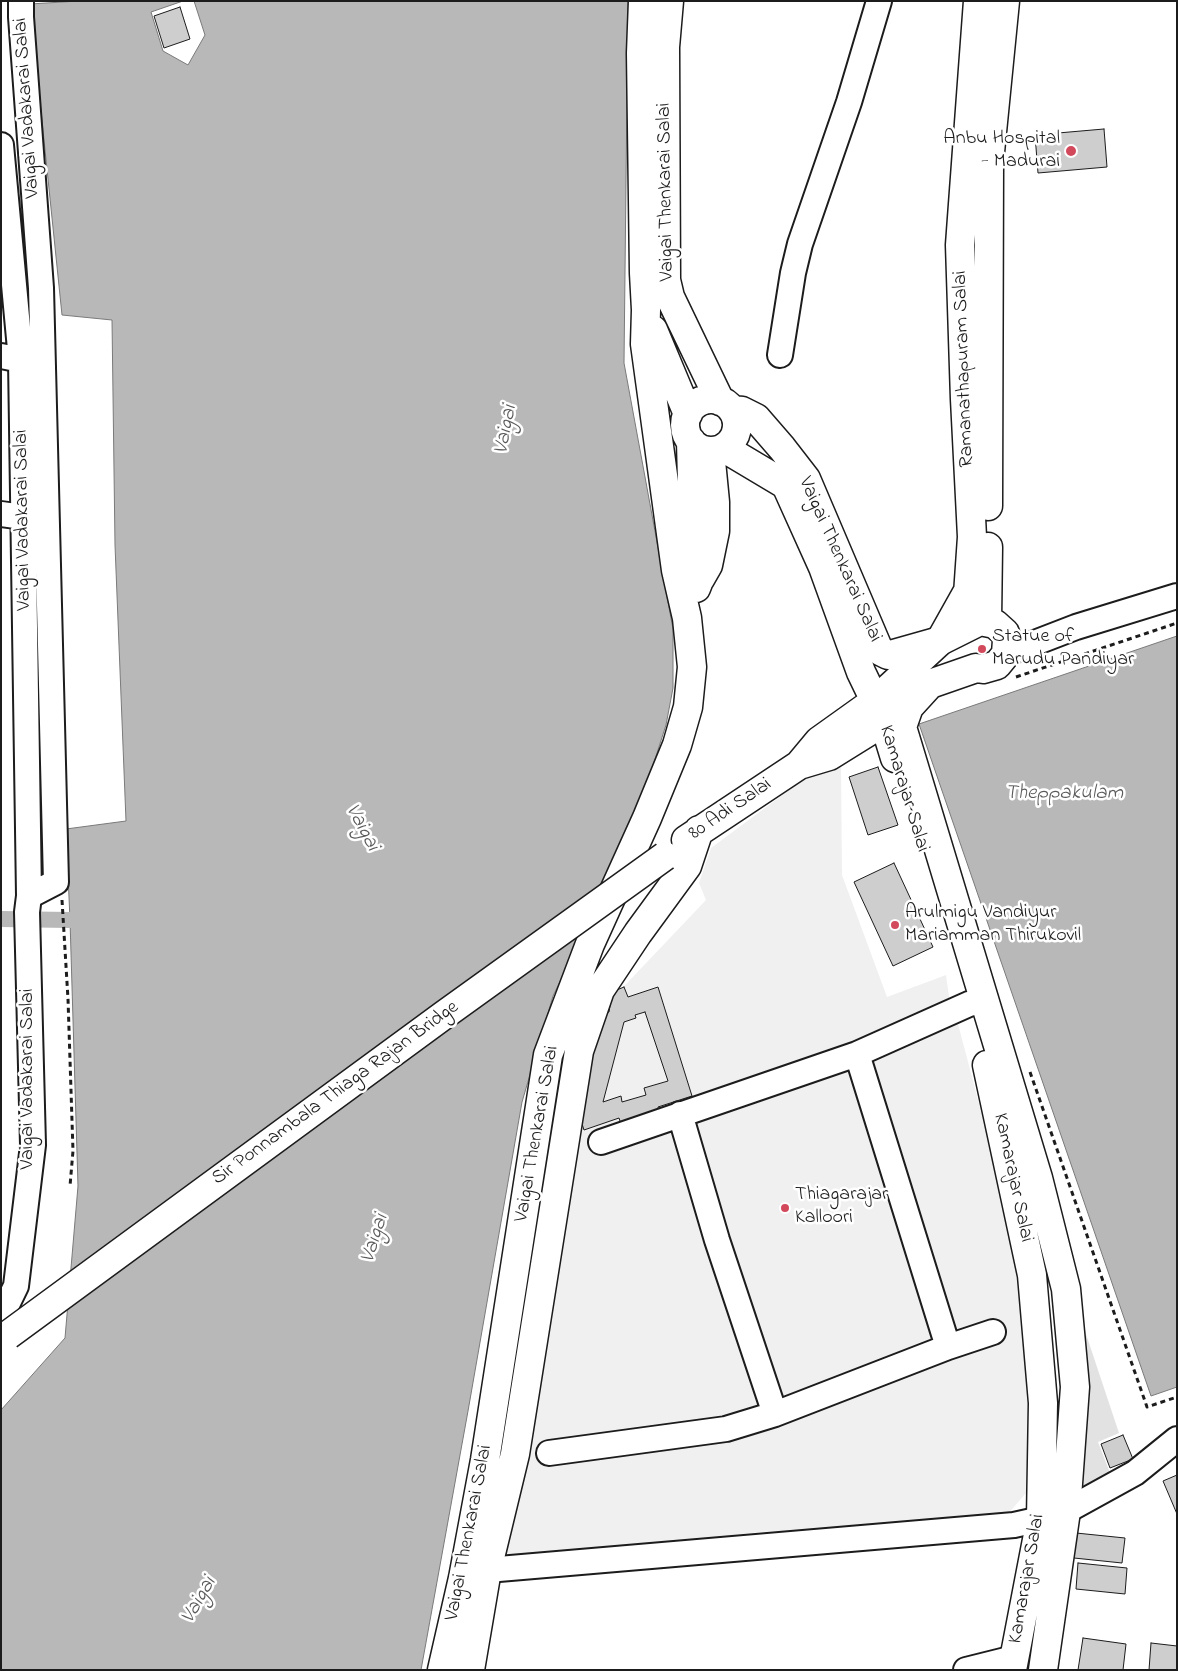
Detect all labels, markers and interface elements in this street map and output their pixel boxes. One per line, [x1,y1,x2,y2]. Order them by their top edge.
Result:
street label: Vaigai Vadakarai Salai [10,17,46,199]
street label: Vaigai Thenkarai Salai [653,103,681,281]
place label: Anbu Hospital - Madurai [943,128,1060,175]
marker: Anbu Hospital - Madurai [1064,144,1078,158]
street label: Ramanathapuram Salai [950,270,980,468]
water label: Vaigai [490,403,524,457]
street label: Vaigai Vadakarai Salai [10,429,38,611]
street label: Vaigai Thenkarai Salai [792,474,886,646]
place label: Statue of Marudu Pandiyar [992,626,1134,673]
marker: Statue of Marudu Pandiyar [976,643,988,655]
street label: Kamarajar Salai [872,723,934,855]
street label: 80 Adi Salai [685,774,777,846]
water label: Theppakulam [1005,782,1123,808]
water label: Vaigai [338,800,384,856]
place label: Arulmigu Vandiyur Mariamman Thirukovil [905,902,1081,949]
marker: Arulmigu Vandiyur Mariamman Thirukovil [889,919,901,931]
street label: Vaigai Vadakarai Salai [17,989,41,1169]
street label: Sir Ponnambala Thiaga Rajan Bridge [208,996,464,1192]
street label: Vaigai Thenkarai Salai [511,1044,565,1224]
street label: Kamarajar Salai [987,1111,1037,1245]
place label: Thiagarajar Kalloori [795,1184,888,1231]
marker: Thiagarajar Kalloori [779,1202,791,1214]
water label: Vaigai [356,1212,396,1266]
street label: Vaigai Thenkarai Salai [441,1443,499,1623]
street label: Kamarajar Salai [1005,1512,1051,1646]
water label: Vaigai [177,1573,223,1629]

